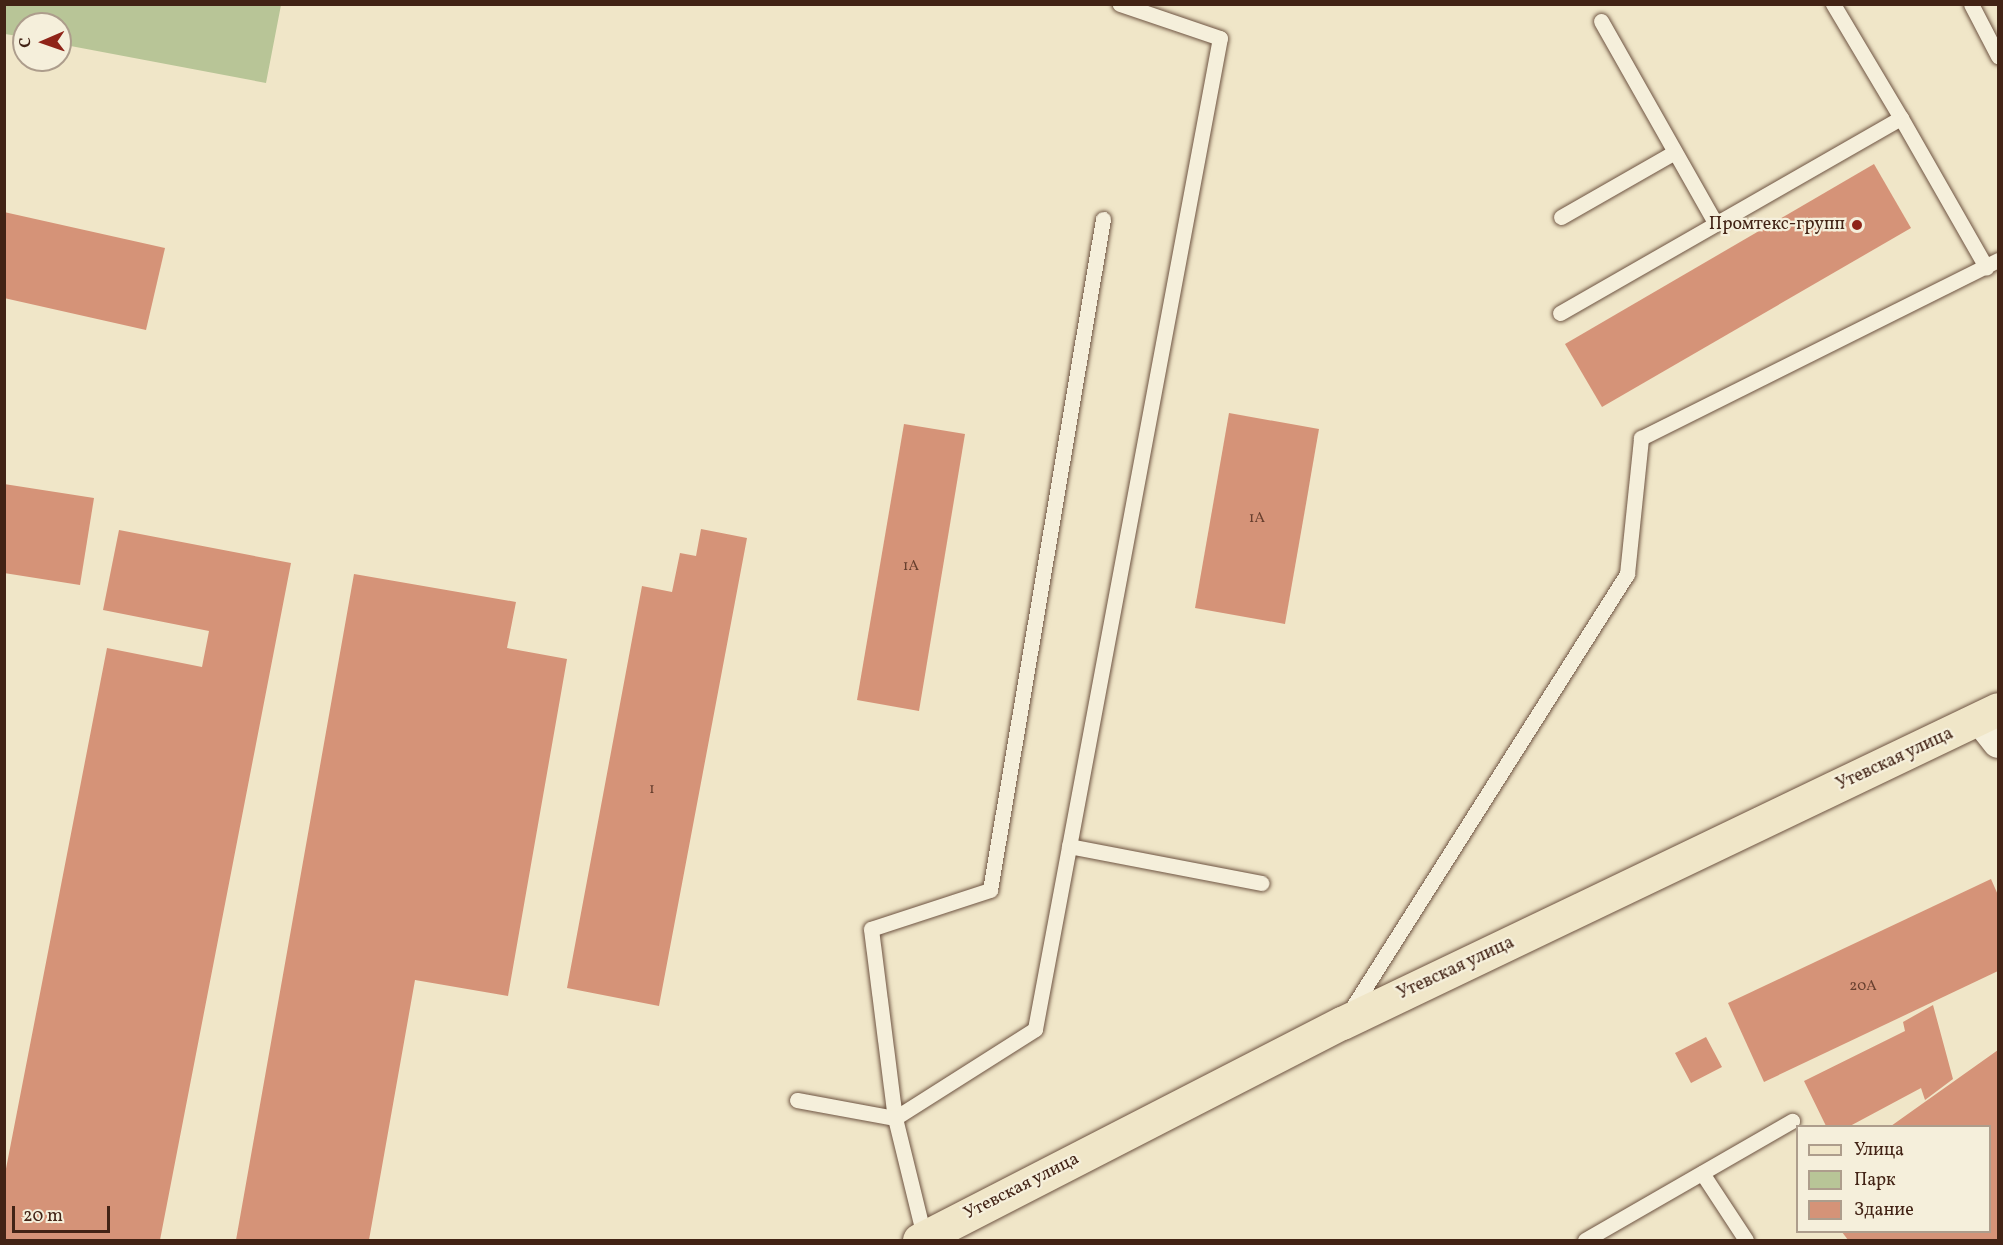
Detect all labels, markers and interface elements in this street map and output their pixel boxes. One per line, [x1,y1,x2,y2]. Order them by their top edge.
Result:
north arrow [12,12,72,72]
text: С [15,37,37,48]
place label: Промтекс-групп [1709,214,1845,236]
marker: Промтекс-групп [1850,218,1864,232]
house number: 1А [1249,510,1265,528]
house number: 1А [903,558,919,576]
street label: Утевская улица [1833,723,1957,797]
house number: 1 [649,781,655,799]
street label: Утевская улица [1394,932,1518,1006]
house number: 20А [1849,978,1877,996]
legend [1796,1125,1991,1233]
text: Улица [1854,1138,1904,1163]
street label: Утевская улица [961,1149,1083,1225]
text: Парк [1854,1168,1896,1193]
scale bar [15,1194,112,1232]
text: Здание [1854,1198,1914,1223]
text: 20 m [23,1204,63,1229]

